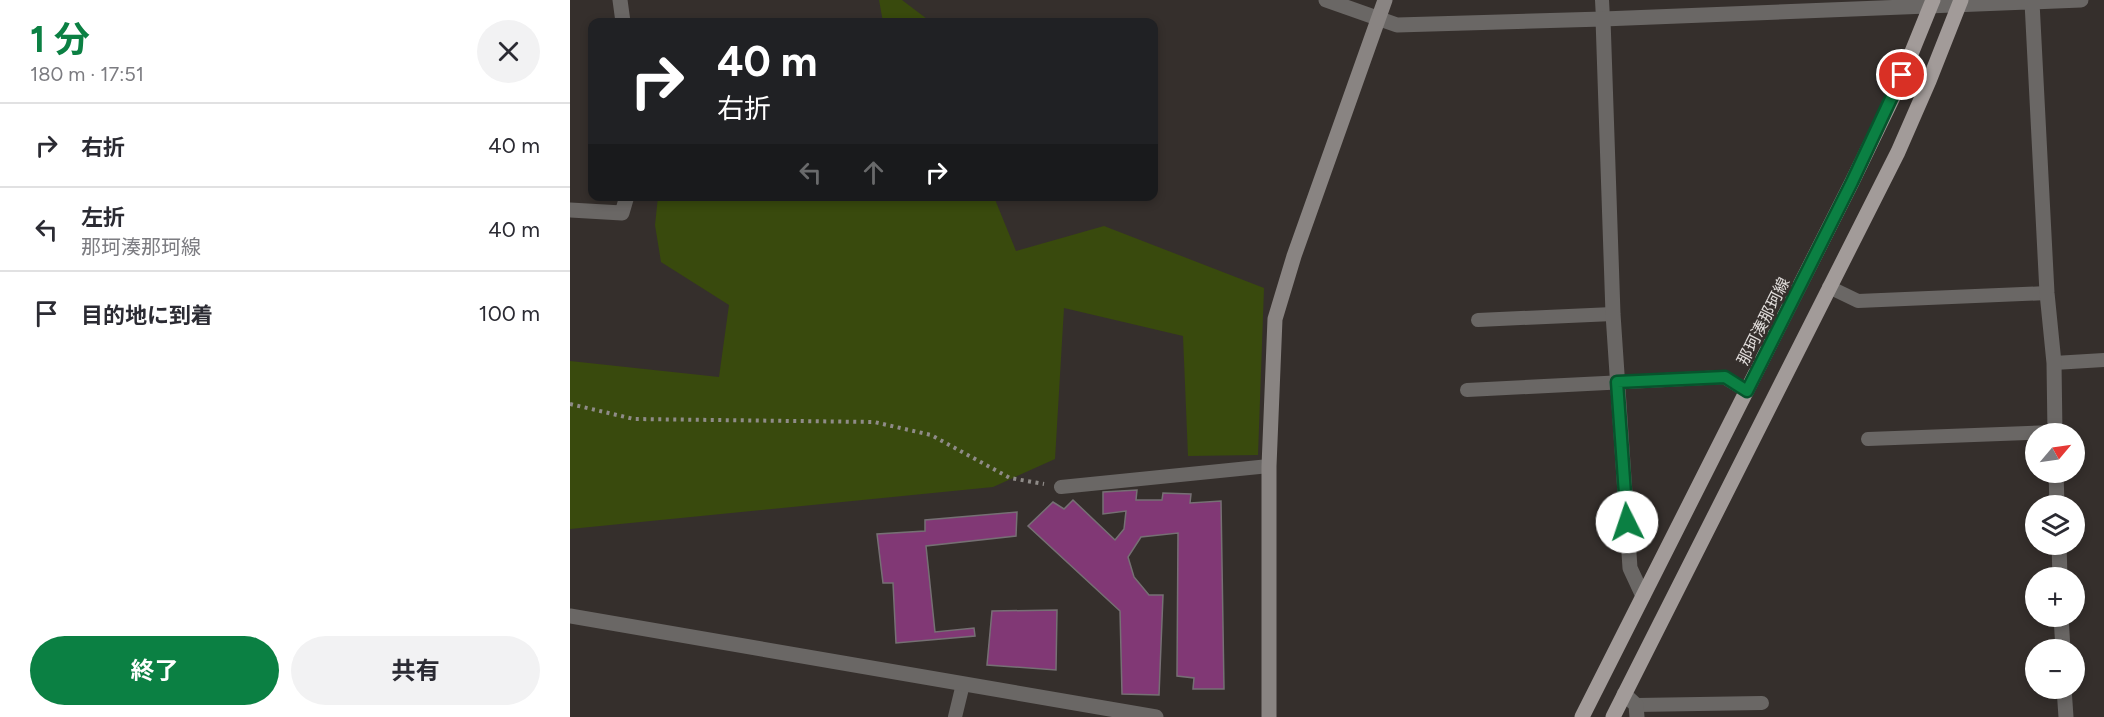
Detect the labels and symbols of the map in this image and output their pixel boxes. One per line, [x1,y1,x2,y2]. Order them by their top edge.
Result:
pin [1876,49,1927,100]
street label: 那珂湊那珂線 [1733,274,1794,368]
north arrow [2025,423,2085,483]
position arrow [1595,490,1659,554]

